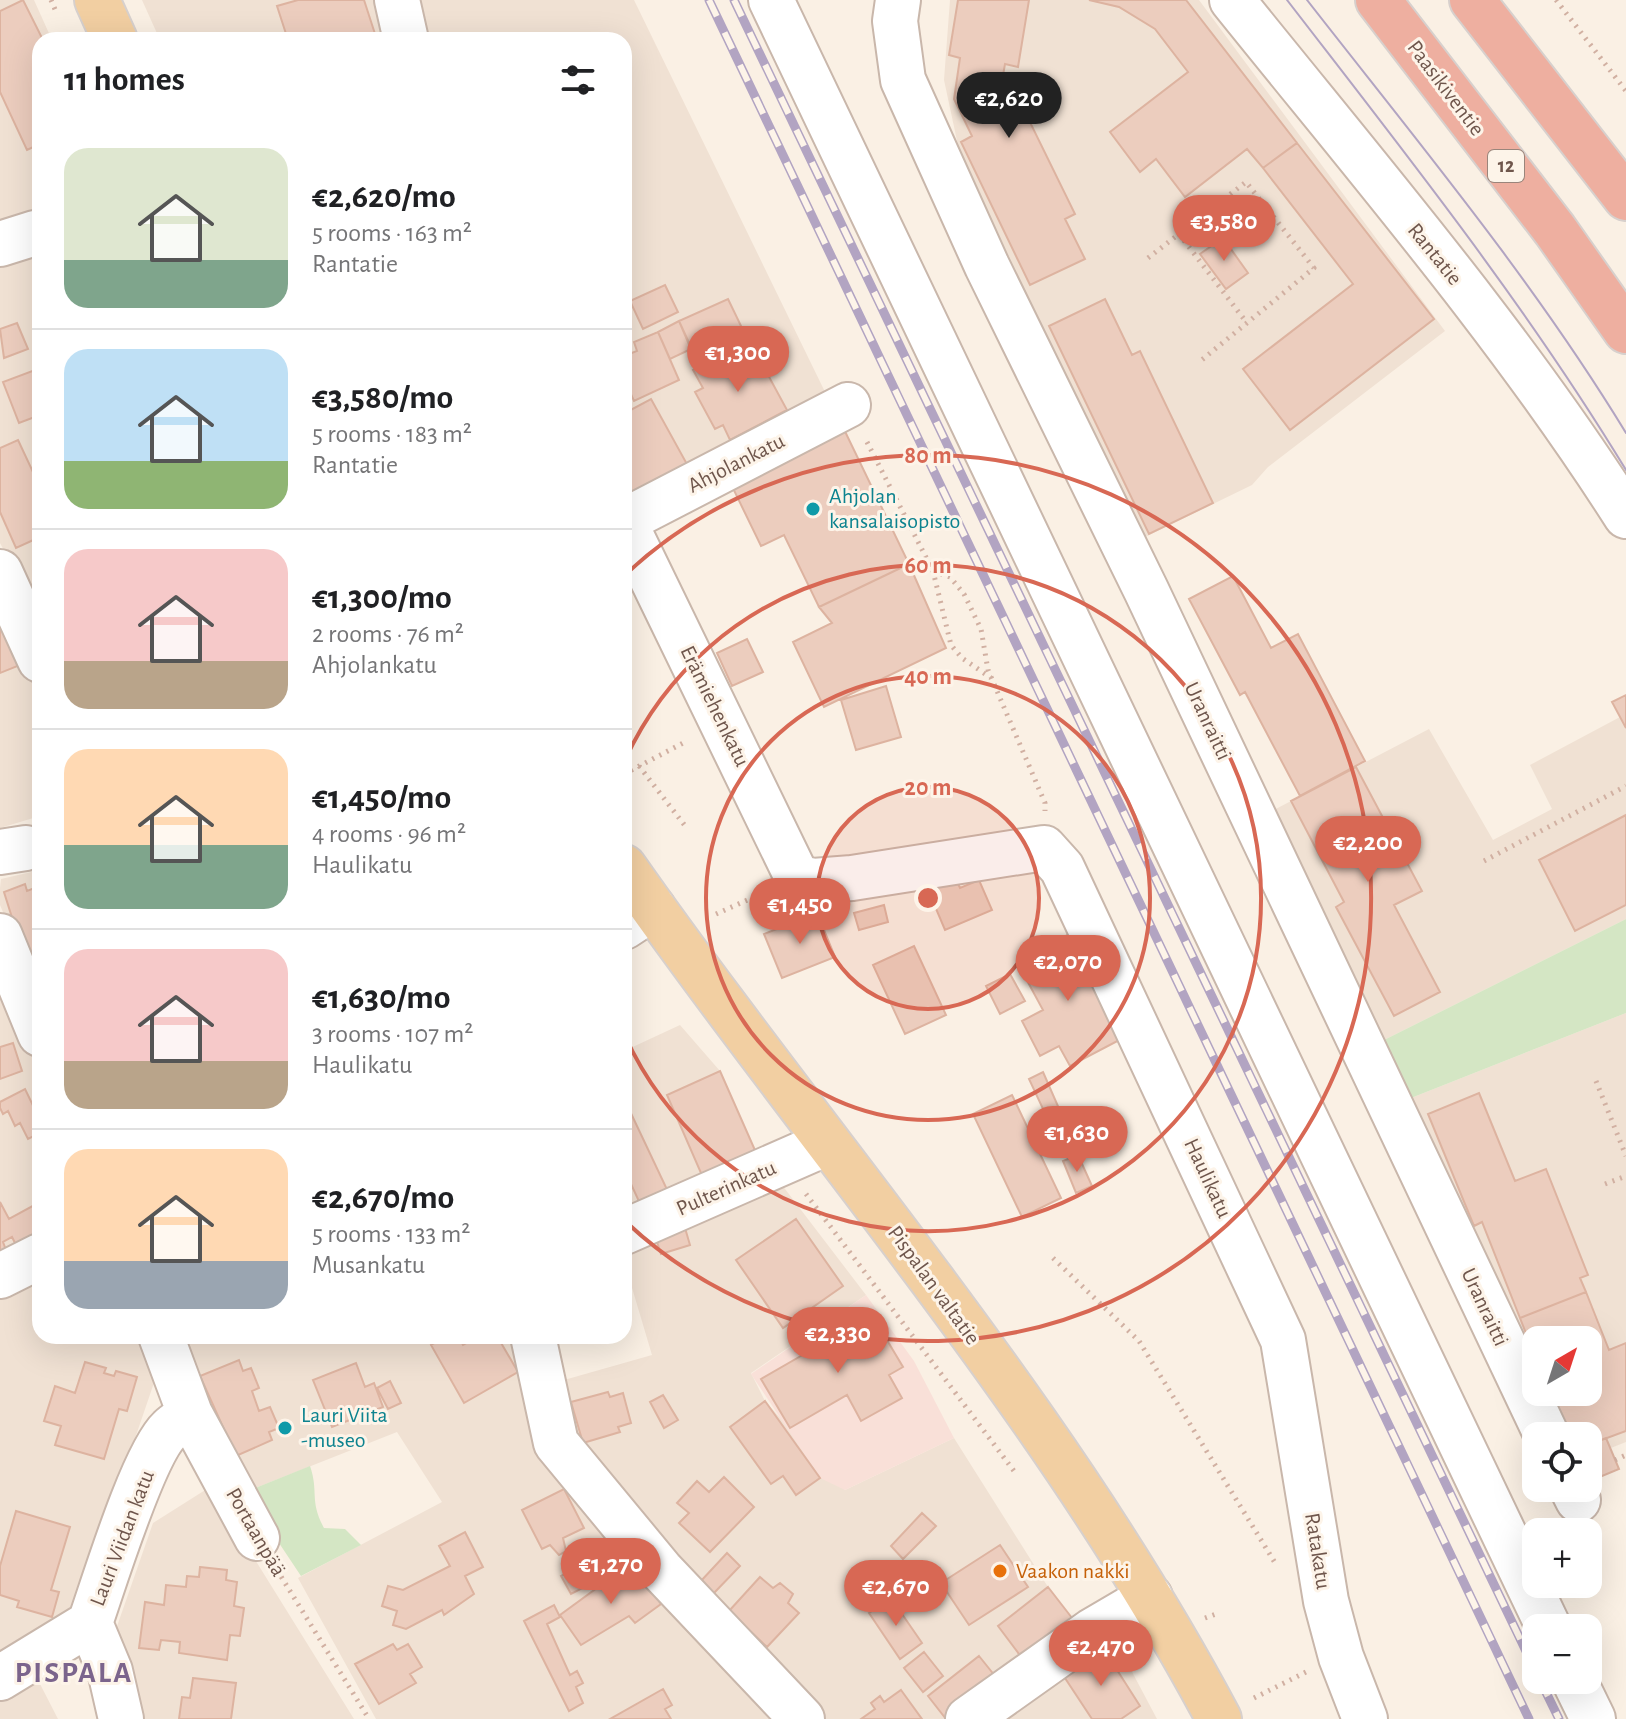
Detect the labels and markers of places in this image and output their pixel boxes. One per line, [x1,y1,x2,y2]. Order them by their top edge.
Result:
pin: €2,620 [944,72,1074,140]
pin: €3,580 [1159,195,1289,263]
pin: €1,300 [673,326,803,394]
place label: Ahjolan kansalaisopisto [829,485,960,532]
marker: Ahjolan kansalaisopisto [804,500,822,518]
pin: €2,200 [1303,816,1433,884]
pin: €1,450 [735,878,865,946]
centre of rings [914,884,942,912]
pin: €2,070 [1003,935,1133,1003]
pin: €1,630 [1012,1106,1142,1174]
pin: €2,330 [773,1307,903,1375]
place label: Lauri Viita -museo [301,1404,388,1451]
marker: Lauri Viita -museo [276,1419,294,1437]
pin: €1,270 [546,1538,676,1606]
pin: €2,670 [831,1560,961,1628]
place label: Vaakon nakki [1016,1560,1130,1582]
marker: Vaakon nakki [991,1562,1009,1580]
pin: €2,470 [1036,1620,1166,1688]

